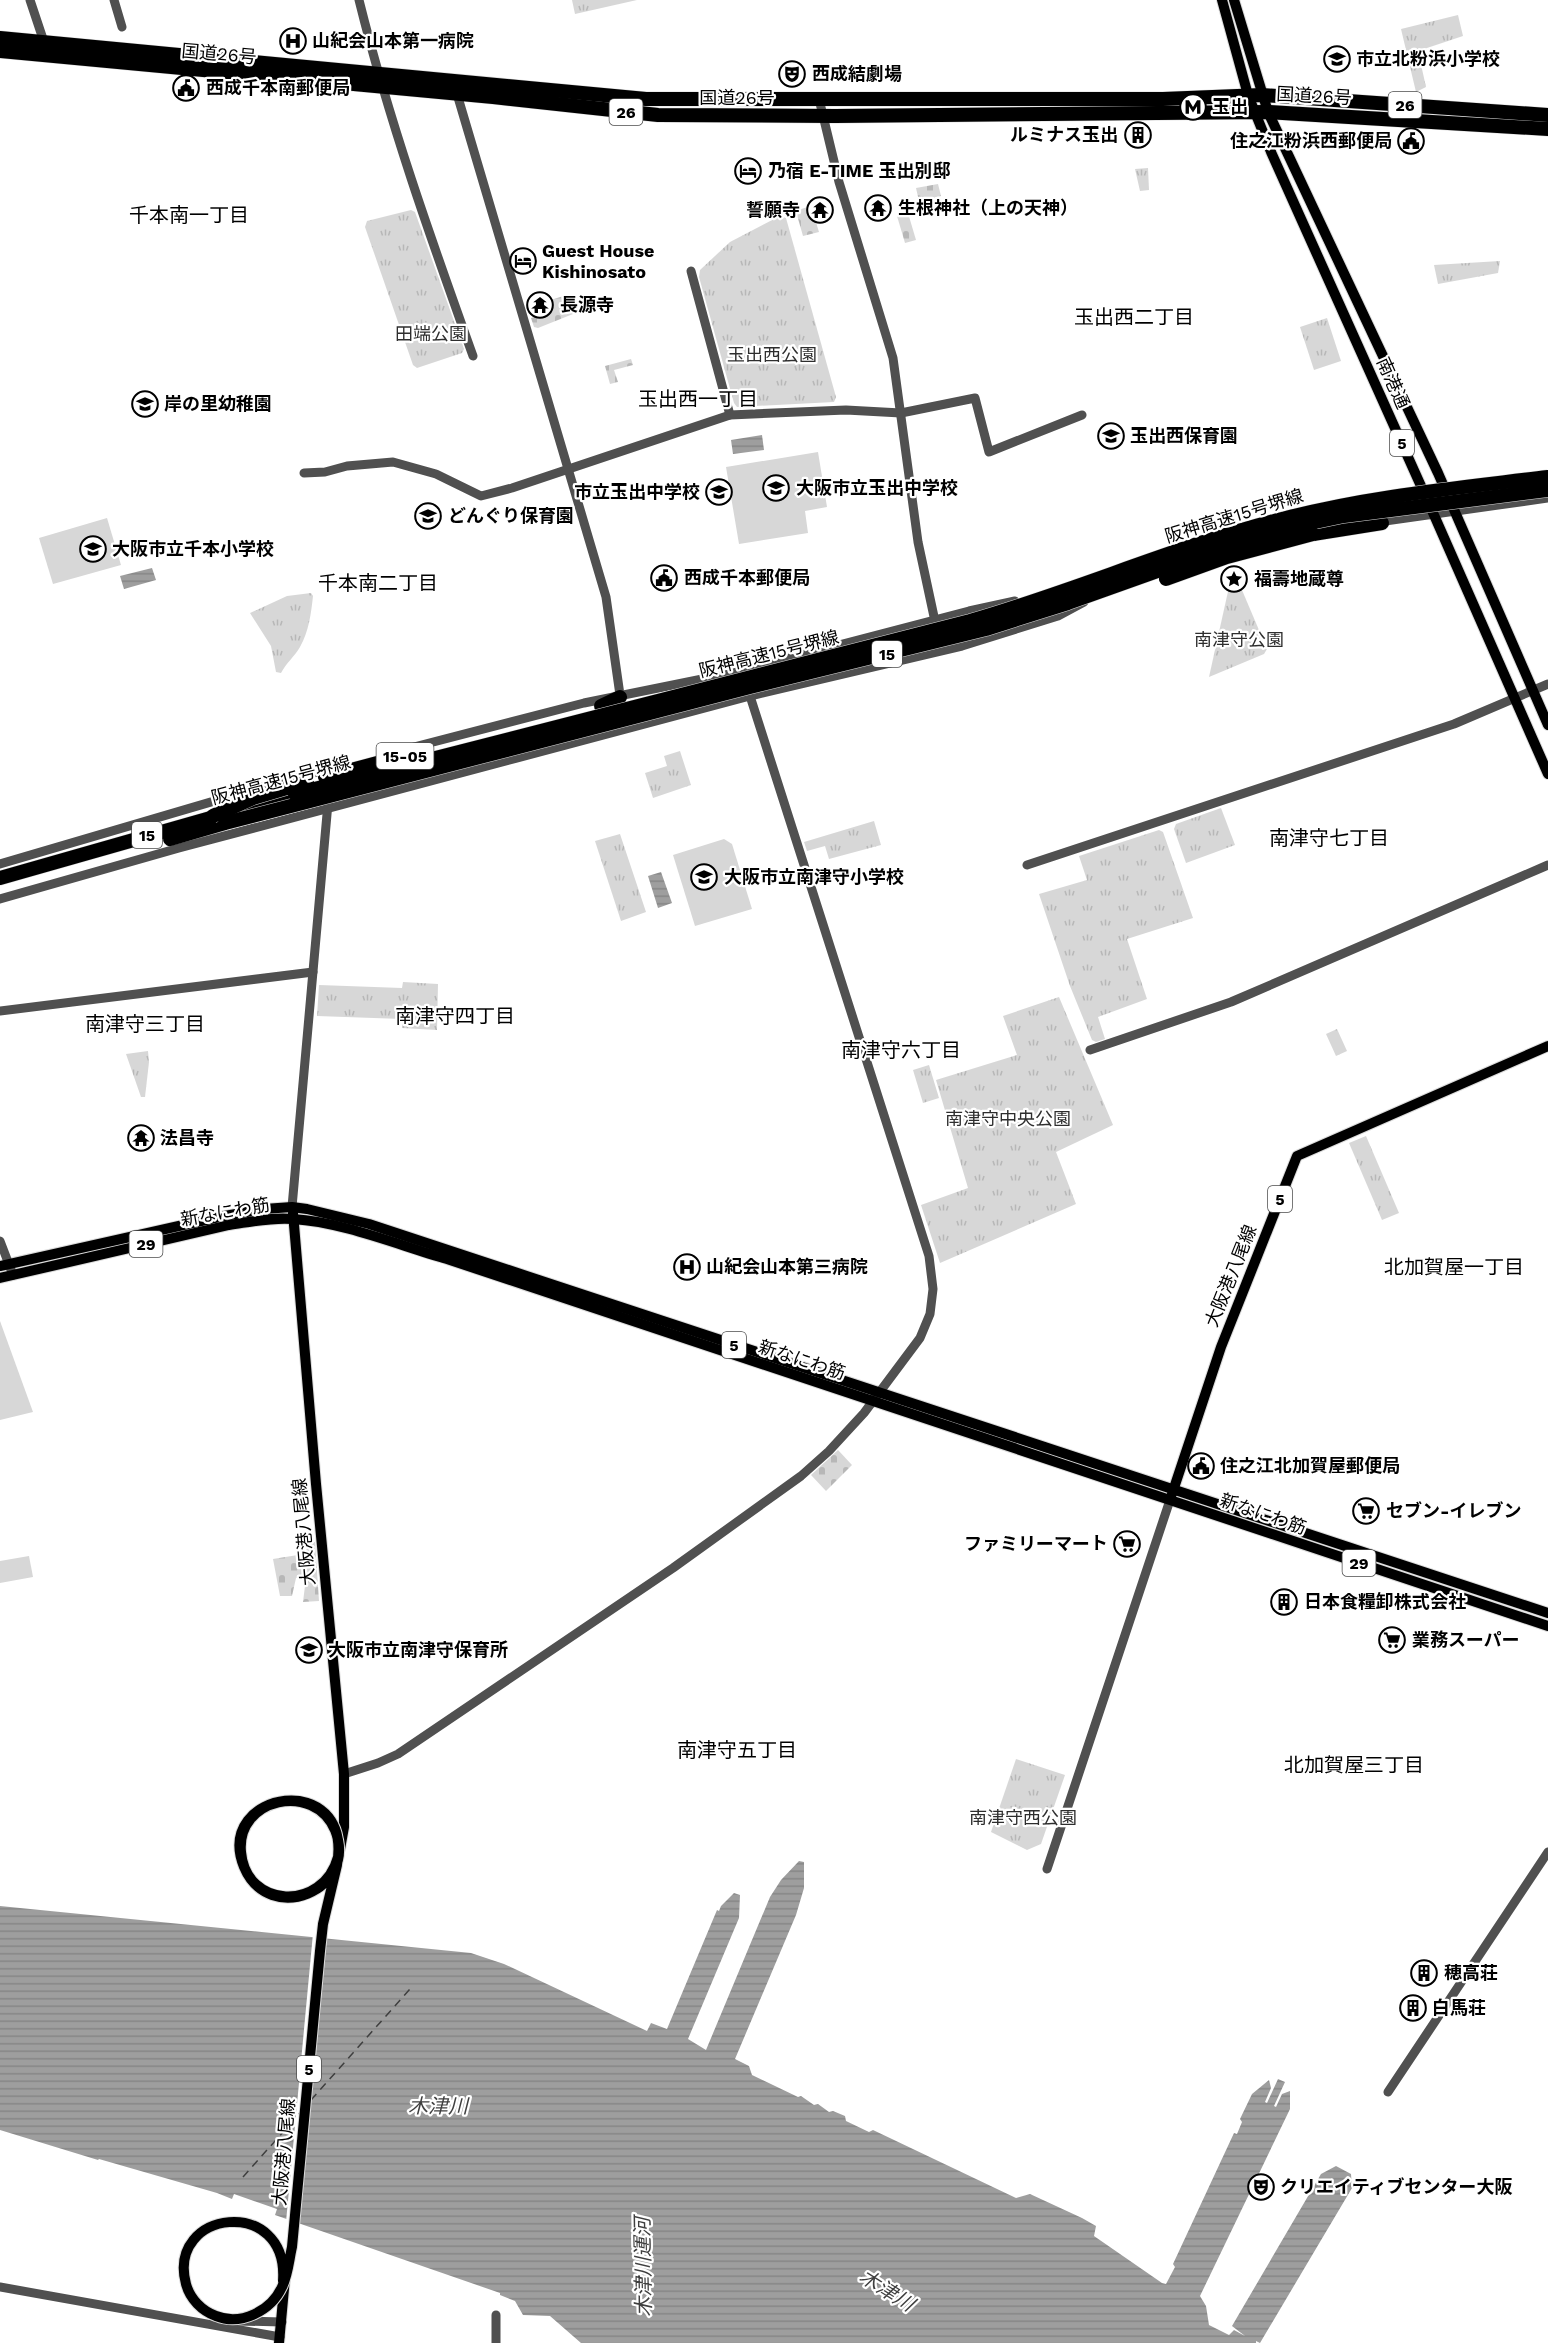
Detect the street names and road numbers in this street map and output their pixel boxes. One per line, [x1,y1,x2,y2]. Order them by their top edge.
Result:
street label: 国道26号 [181,40,258,67]
street label: 国道26号 [1276,83,1352,108]
street label: 国道26号 [699,87,775,108]
road number: 26 [1388,92,1422,118]
road number: 26 [610,99,642,125]
street label: 南港通 [1373,354,1414,412]
road number: 5 [1390,430,1414,456]
street label: 阪神高速15号堺線 [1162,485,1306,547]
street label: 阪神高速15号堺線 [697,626,841,681]
road number: 15 [872,641,902,667]
road number: 15-05 [376,743,434,769]
street label: 阪神高速15号堺線 [209,751,353,808]
road number: 15 [132,822,162,848]
road number: 5 [1268,1186,1292,1212]
street label: 新なにわ筋 [179,1193,271,1230]
street label: 大阪港八尾線 [1201,1222,1261,1330]
road number: 29 [130,1231,162,1257]
road number: 5 [722,1332,746,1358]
street label: 新なにわ筋 [756,1336,848,1383]
street label: 大阪港八尾線 [288,1477,319,1587]
street label: 新なにわ筋 [1217,1489,1309,1538]
road number: 29 [1342,1550,1376,1576]
road number: 5 [297,2056,321,2082]
street label: 大阪港八尾線 [268,2097,299,2207]

